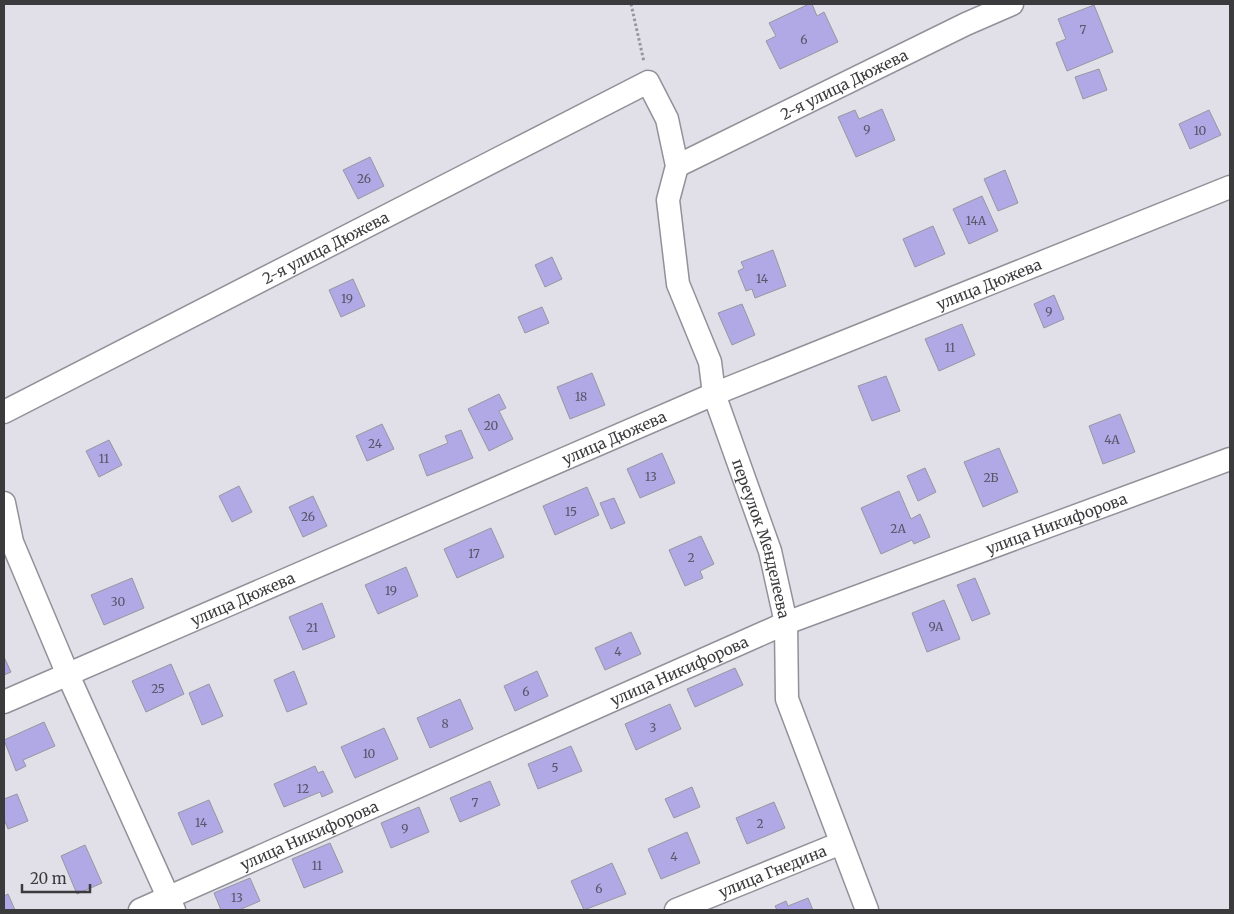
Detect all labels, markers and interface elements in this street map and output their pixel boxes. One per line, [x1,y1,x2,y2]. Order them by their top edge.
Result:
house number: 7 [1080,22,1087,37]
house number: 6 [800,32,808,47]
street label: 2-я улица Дюжева [777,45,911,123]
house number: 9 [863,122,871,137]
house number: 10 [1194,123,1207,138]
house number: 26 [357,171,371,186]
street label: 2-я улица Дюжева [259,207,392,288]
house number: 14А [966,213,987,228]
street label: улица Дюжева [933,254,1044,313]
house number: 14 [756,271,769,286]
house number: 19 [341,291,353,306]
house number: 9 [1045,304,1053,319]
house number: 11 [945,340,956,355]
house number: 18 [575,389,587,404]
street label: улица Дюжева [559,406,669,468]
house number: 20 [484,418,499,433]
house number: 4А [1104,432,1120,447]
house number: 24 [368,436,383,451]
house number: 11 [99,451,110,466]
street label: переулок Менделеева [728,456,794,620]
house number: 13 [645,469,657,484]
house number: 2Б [983,470,999,485]
street label: улица Никифорова [983,488,1129,558]
house number: 15 [565,504,577,519]
house number: 26 [301,509,315,524]
house number: 2А [890,521,906,536]
house number: 17 [468,546,480,561]
house number: 2 [687,550,695,565]
street label: улица Дюжева [188,568,298,629]
house number: 19 [385,583,397,598]
house number: 30 [111,594,125,609]
house number: 9А [928,619,944,634]
house number: 21 [306,620,319,635]
street label: улица Никифорова [607,632,751,709]
house number: 4 [614,644,622,659]
house number: 25 [151,681,165,696]
house number: 6 [522,684,530,699]
house number: 8 [441,716,449,731]
house number: 3 [650,720,657,735]
house number: 10 [363,746,376,761]
house number: 5 [551,760,559,775]
house number: 12 [297,781,309,796]
house number: 7 [472,795,479,810]
street label: улица Никифорова [237,796,381,874]
house number: 14 [195,815,208,830]
house number: 2 [756,816,764,831]
house number: 9 [401,821,409,836]
street label: улица Гнедина [716,841,829,901]
house number: 4 [670,849,678,864]
house number: 11 [312,858,323,873]
scale bar [22,862,90,894]
text: 20 m [30,869,67,888]
house number: 6 [595,881,603,896]
house number: 13 [231,890,243,905]

